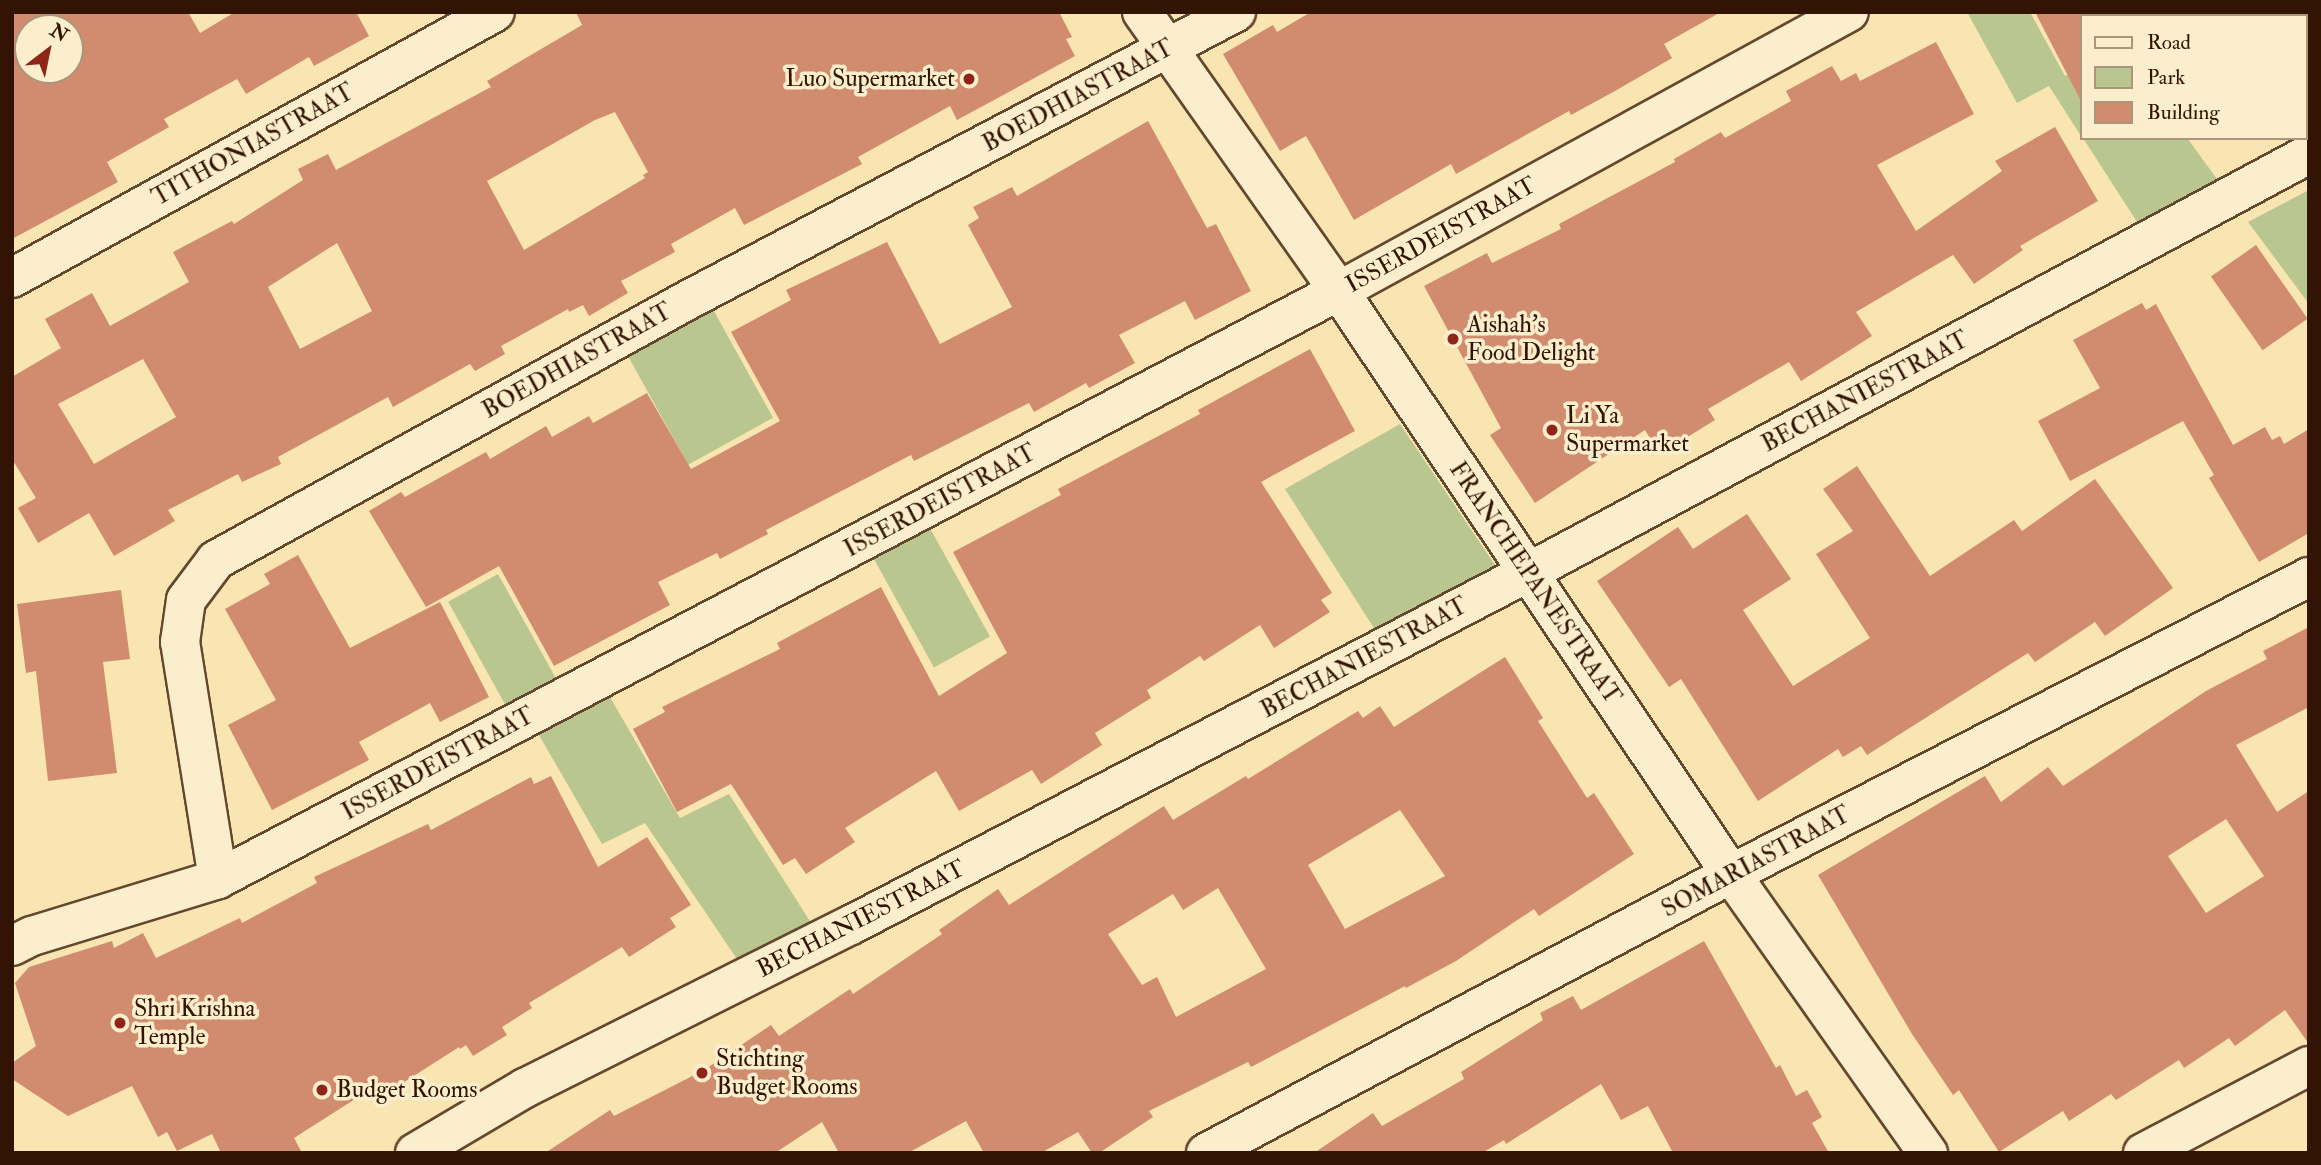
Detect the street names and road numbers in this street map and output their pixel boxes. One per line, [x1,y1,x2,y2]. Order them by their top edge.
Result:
street label: BOEDHIASTRAAT [978,33,1178,159]
street label: TITHONIASTRAAT [147,78,359,212]
street label: ISSERDEISTRAAT [1341,171,1541,299]
street label: BOEDHIASTRAAT [477,297,677,425]
street label: BECHANIESTRAAT [1757,325,1973,459]
street label: ISSERDEISTRAAT [839,438,1041,564]
street label: FRANCHEPANESTRAAT [1443,456,1627,710]
street label: BECHANIESTRAAT [1256,591,1472,725]
street label: ISSERDEISTRAAT [337,701,539,827]
street label: SOMARIASTRAAT [1657,800,1855,924]
street label: BECHANIESTRAAT [752,854,970,984]

